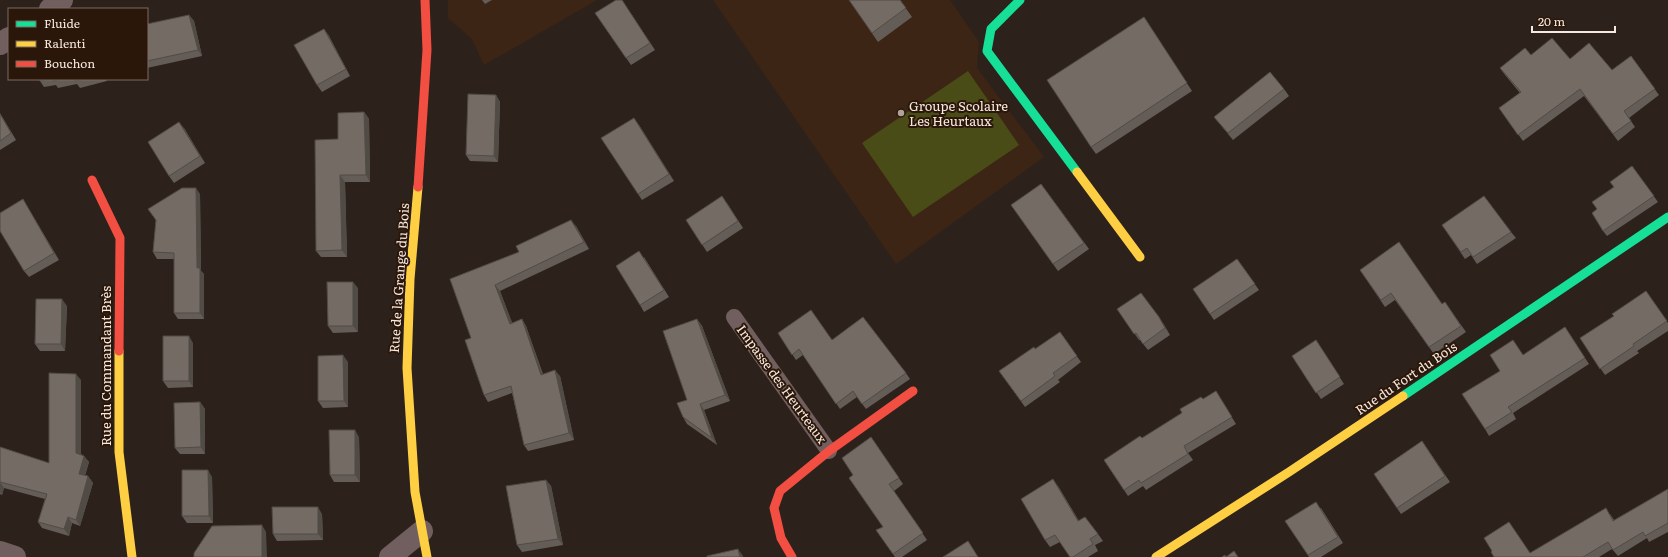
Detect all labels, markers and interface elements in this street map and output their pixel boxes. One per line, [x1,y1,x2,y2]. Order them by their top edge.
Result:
legend [8,8,148,80]
scale bar [1532,8,1615,34]
text: 20 m [1538,12,1565,30]
text: Fluide [44,14,80,32]
text: Ralenti [44,34,85,52]
text: Bouchon [44,54,95,72]
place label: Groupe Scolaire Les Heurtaux [909,96,1008,130]
marker: Groupe Scolaire Les Heurtaux [896,108,906,118]
street label: Rue de la Grange du Bois [384,202,413,354]
street label: Rue du Commandant Brès [96,286,115,446]
street label: Impasse des Heurteaux [733,320,832,448]
street label: Rue du Fort du Bois [1351,336,1460,419]

